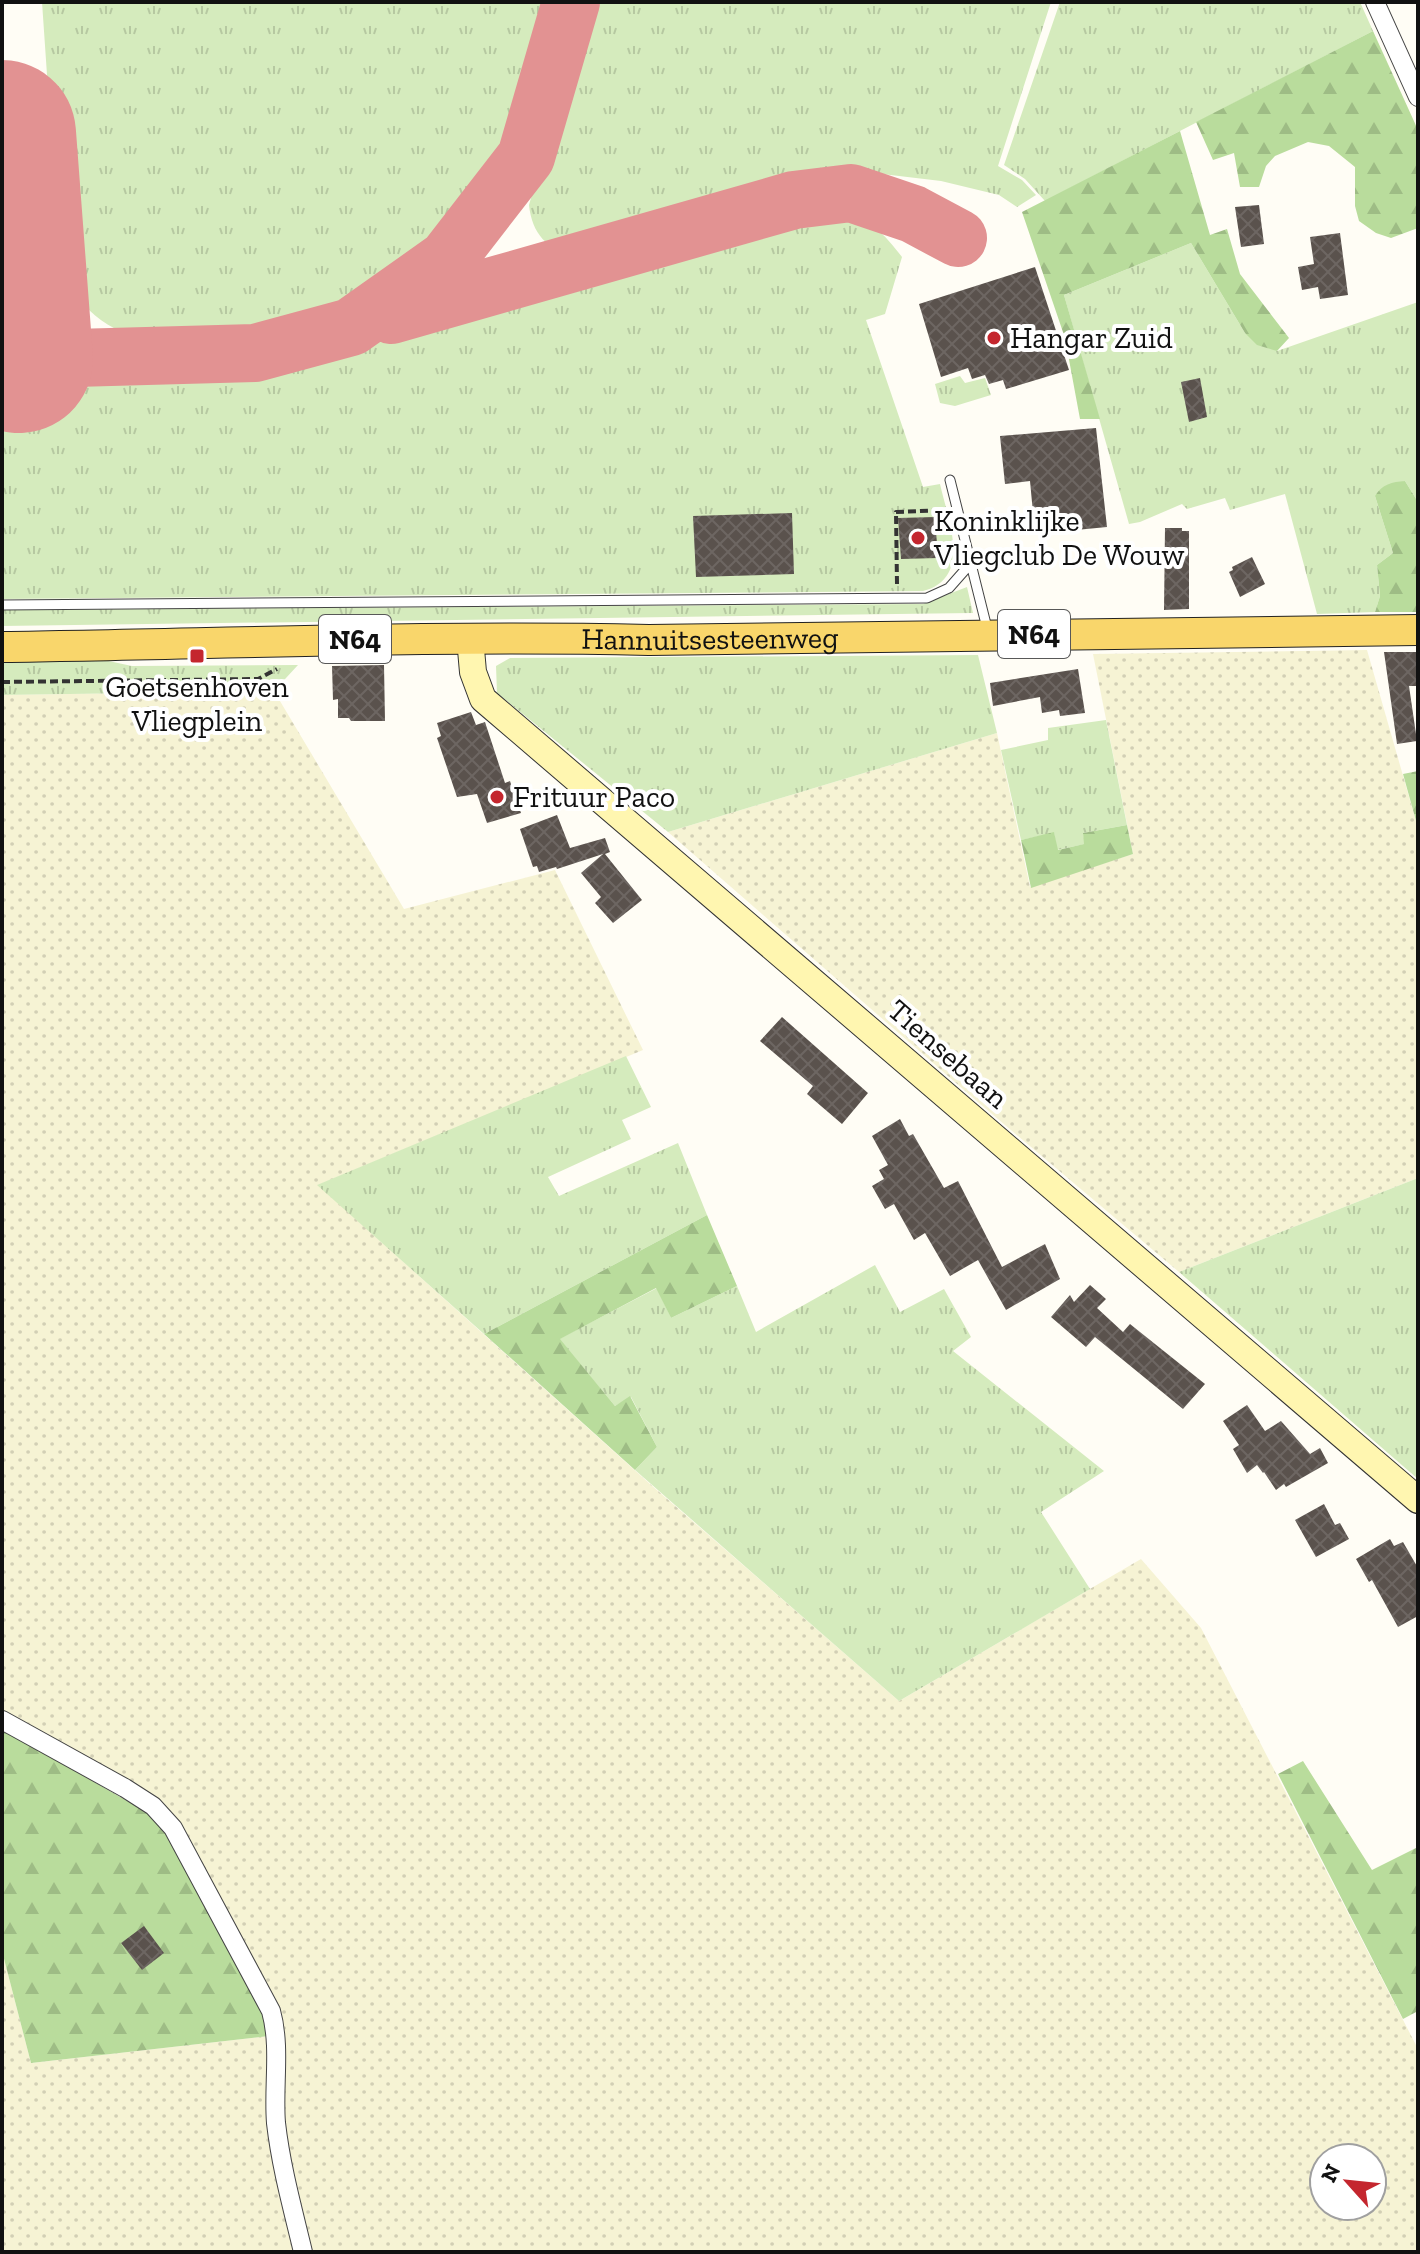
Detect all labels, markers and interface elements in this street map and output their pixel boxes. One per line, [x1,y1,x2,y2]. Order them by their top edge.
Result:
place label: Hangar Zuid [1010,320,1173,356]
marker: Hangar Zuid [985,329,1003,347]
place label: Koninklijke Vliegclub De Wouw [933,503,1184,573]
marker: Koninklijke Vliegclub De Wouw [909,529,927,547]
road number: N64 [998,610,1070,658]
road number: N64 [319,615,391,663]
street label: Hannuitsesteenweg [581,620,839,658]
marker: Goetsenhoven Vliegplein [188,647,206,665]
place label: Goetsenhoven Vliegplein [105,669,289,739]
place label: Frituur Paco [513,779,675,815]
marker: Frituur Paco [488,788,506,806]
street label: Tiensebaan [880,992,1016,1116]
north arrow [1308,2142,1388,2222]
text: N [1315,2159,1347,2187]

